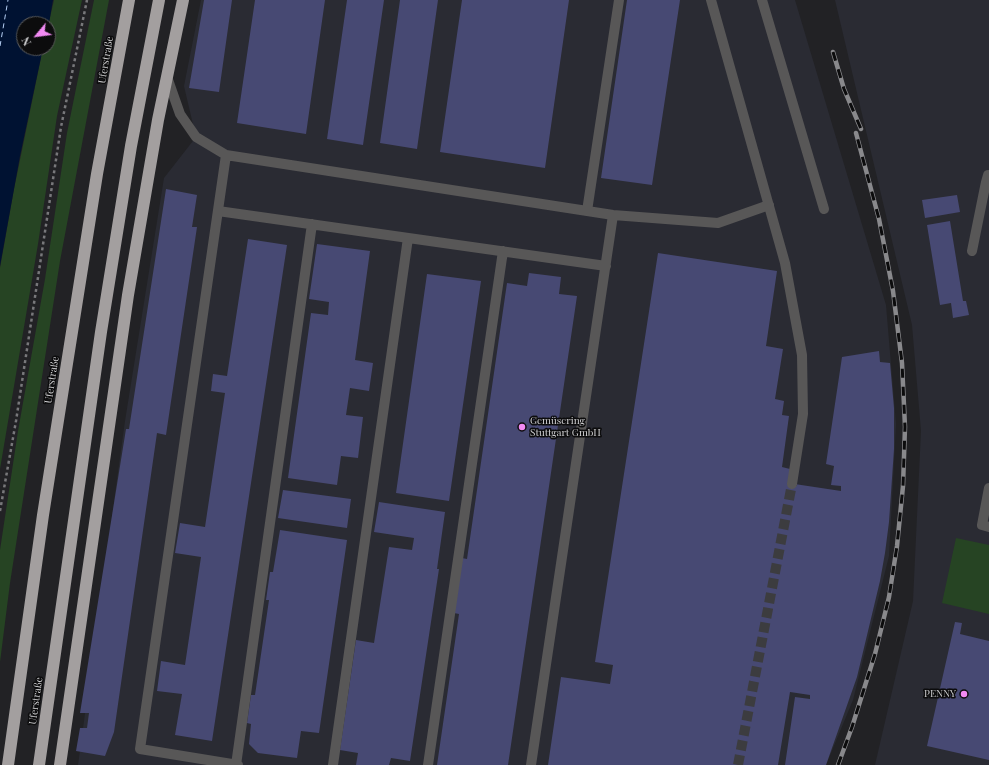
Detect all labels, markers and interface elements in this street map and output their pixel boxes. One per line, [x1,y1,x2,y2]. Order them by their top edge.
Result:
north arrow [16,16,56,56]
text: N [17,34,34,49]
street label: Uferstraße [96,35,116,85]
street label: Uferstraße [42,355,62,405]
place label: Gemüsering Stuttgart GmbH [530,415,601,438]
marker: Gemüsering Stuttgart GmbH [517,422,527,432]
street label: Uferstraße [27,677,45,725]
place label: PENNY [924,688,956,700]
marker: PENNY [959,689,969,699]

